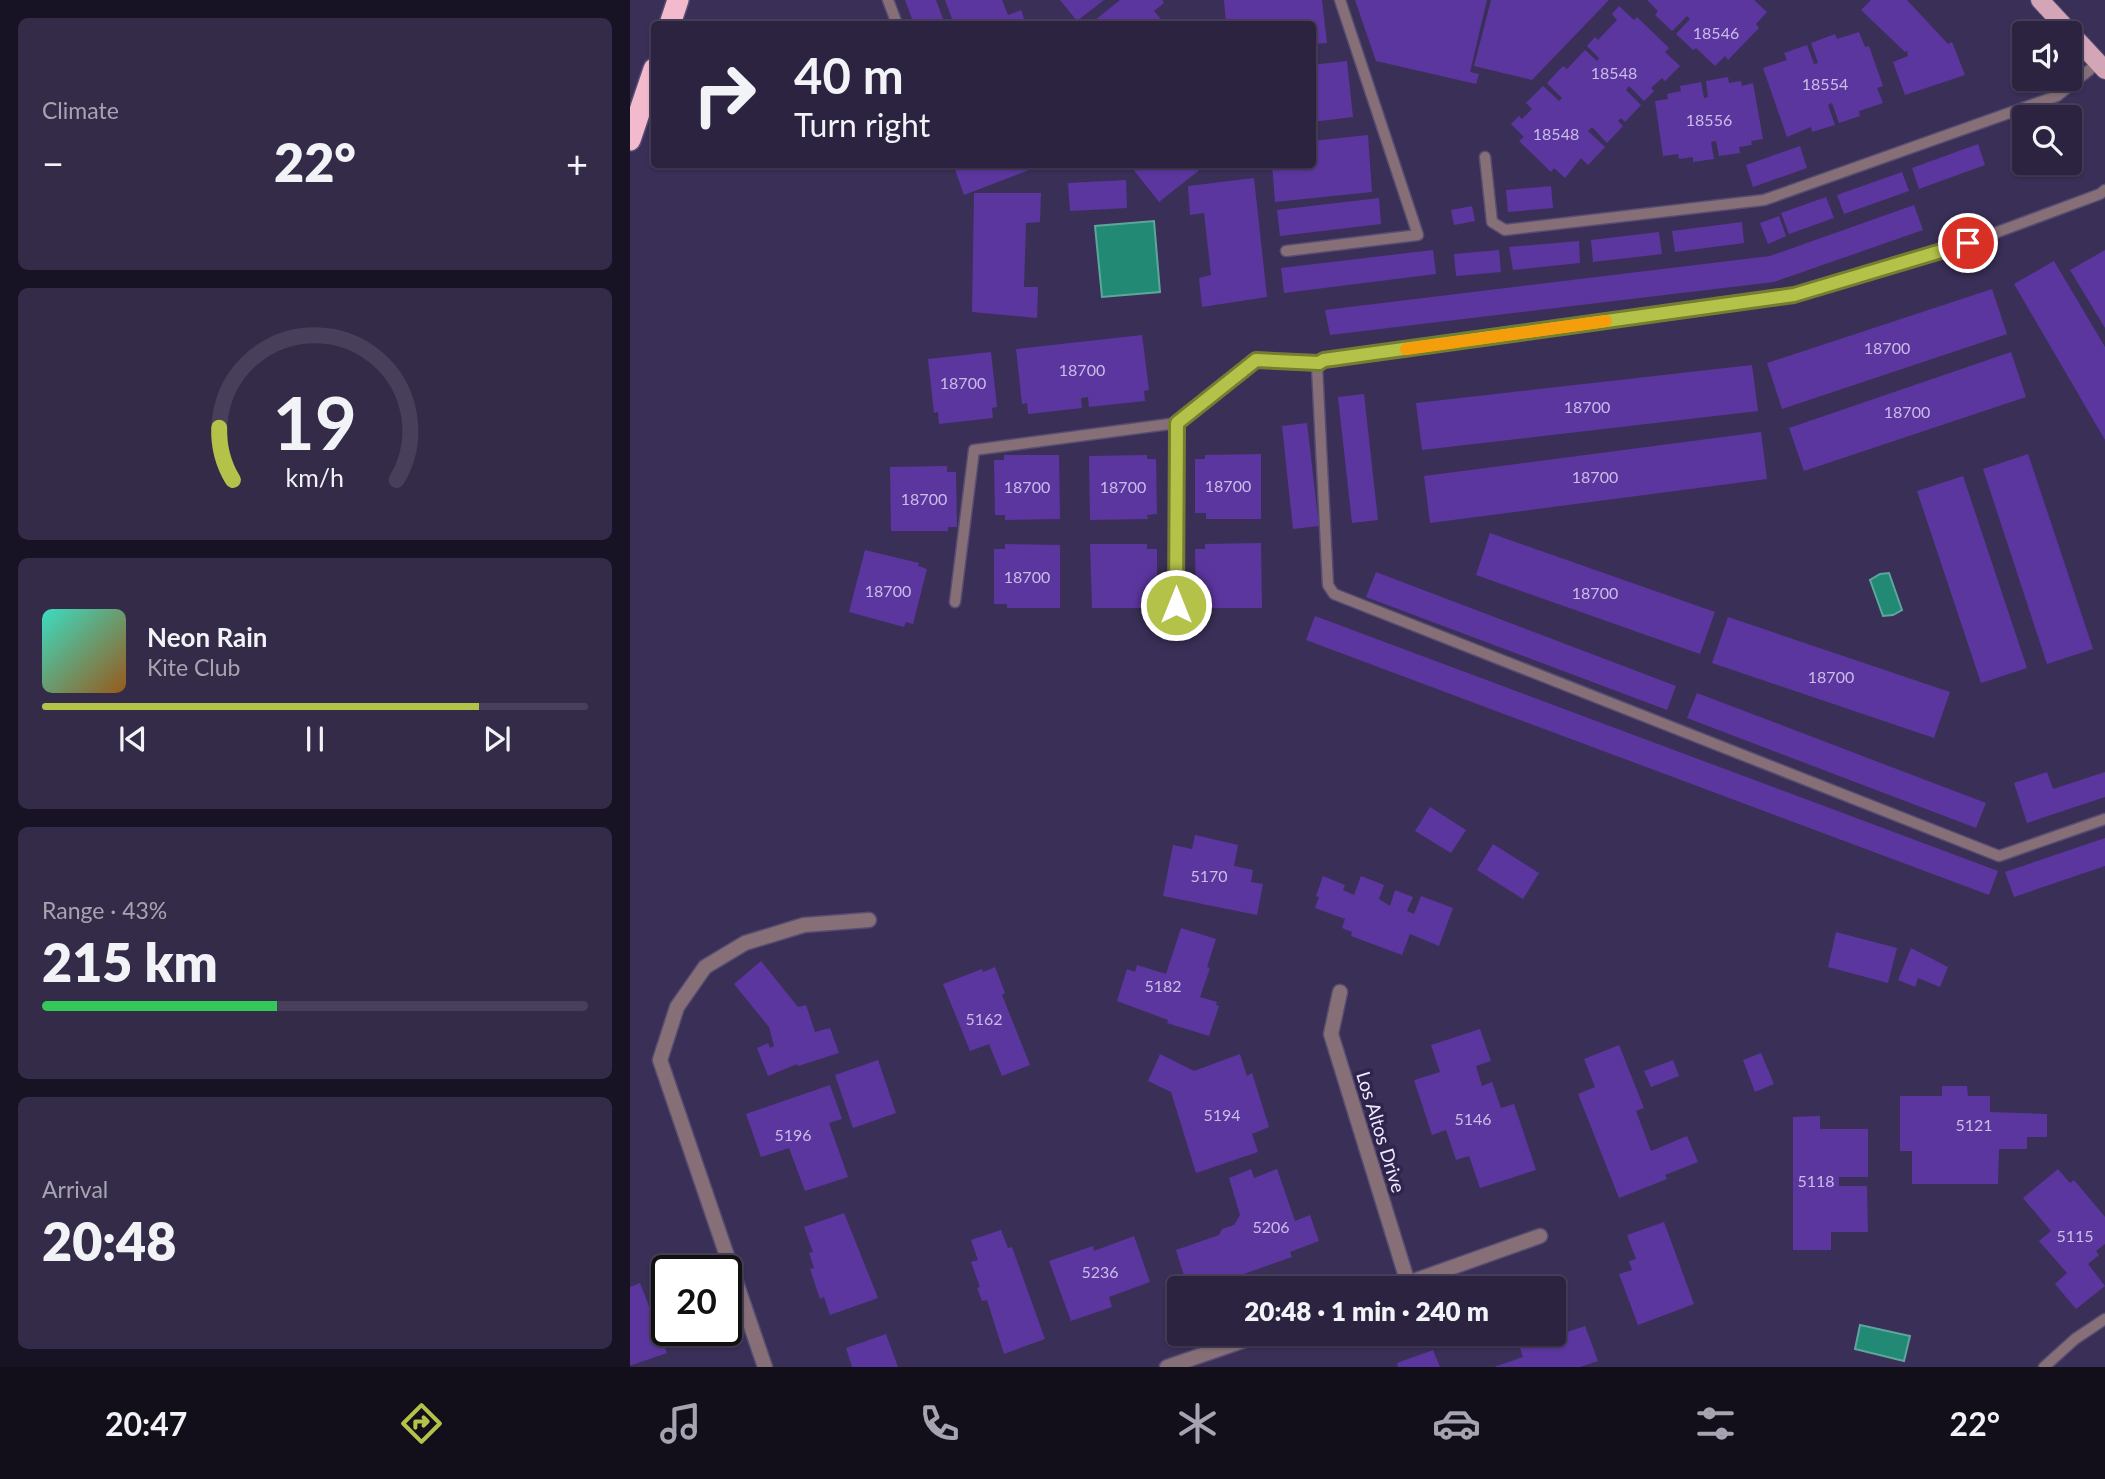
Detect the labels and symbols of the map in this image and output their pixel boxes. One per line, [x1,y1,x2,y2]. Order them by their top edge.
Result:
house number: 18546 [1693,23,1739,42]
house number: 18548 [1591,63,1637,82]
house number: 18554 [1802,74,1848,93]
house number: 18556 [1686,110,1732,129]
house number: 18548 [1533,124,1579,143]
pin [1938,213,1998,273]
house number: 18700 [1864,338,1910,357]
house number: 18700 [1059,360,1105,379]
house number: 18700 [940,373,986,392]
house number: 18700 [1564,397,1610,416]
house number: 18700 [1884,402,1930,421]
house number: 18700 [1572,467,1618,486]
house number: 18700 [1205,476,1251,495]
house number: 18700 [1004,477,1050,496]
house number: 18700 [1100,477,1146,496]
house number: 18700 [901,489,947,508]
house number: 18700 [1004,567,1050,586]
position arrow [1139,568,1213,642]
house number: 18700 [865,581,911,600]
house number: 18700 [1572,583,1618,602]
house number: 18700 [1808,667,1854,686]
house number: 5170 [1190,866,1228,885]
house number: 5182 [1144,976,1182,995]
house number: 5162 [965,1009,1003,1028]
street label: Los Altos Drive [1352,1068,1411,1195]
house number: 5194 [1203,1105,1241,1124]
house number: 5146 [1454,1109,1492,1128]
house number: 5121 [1955,1115,1993,1134]
house number: 5196 [774,1125,812,1144]
house number: 5118 [1797,1171,1835,1190]
house number: 5206 [1252,1217,1290,1236]
house number: 5115 [2056,1226,2094,1245]
speed limit sign: 20 [651,1255,742,1346]
house number: 5236 [1081,1262,1119,1281]

